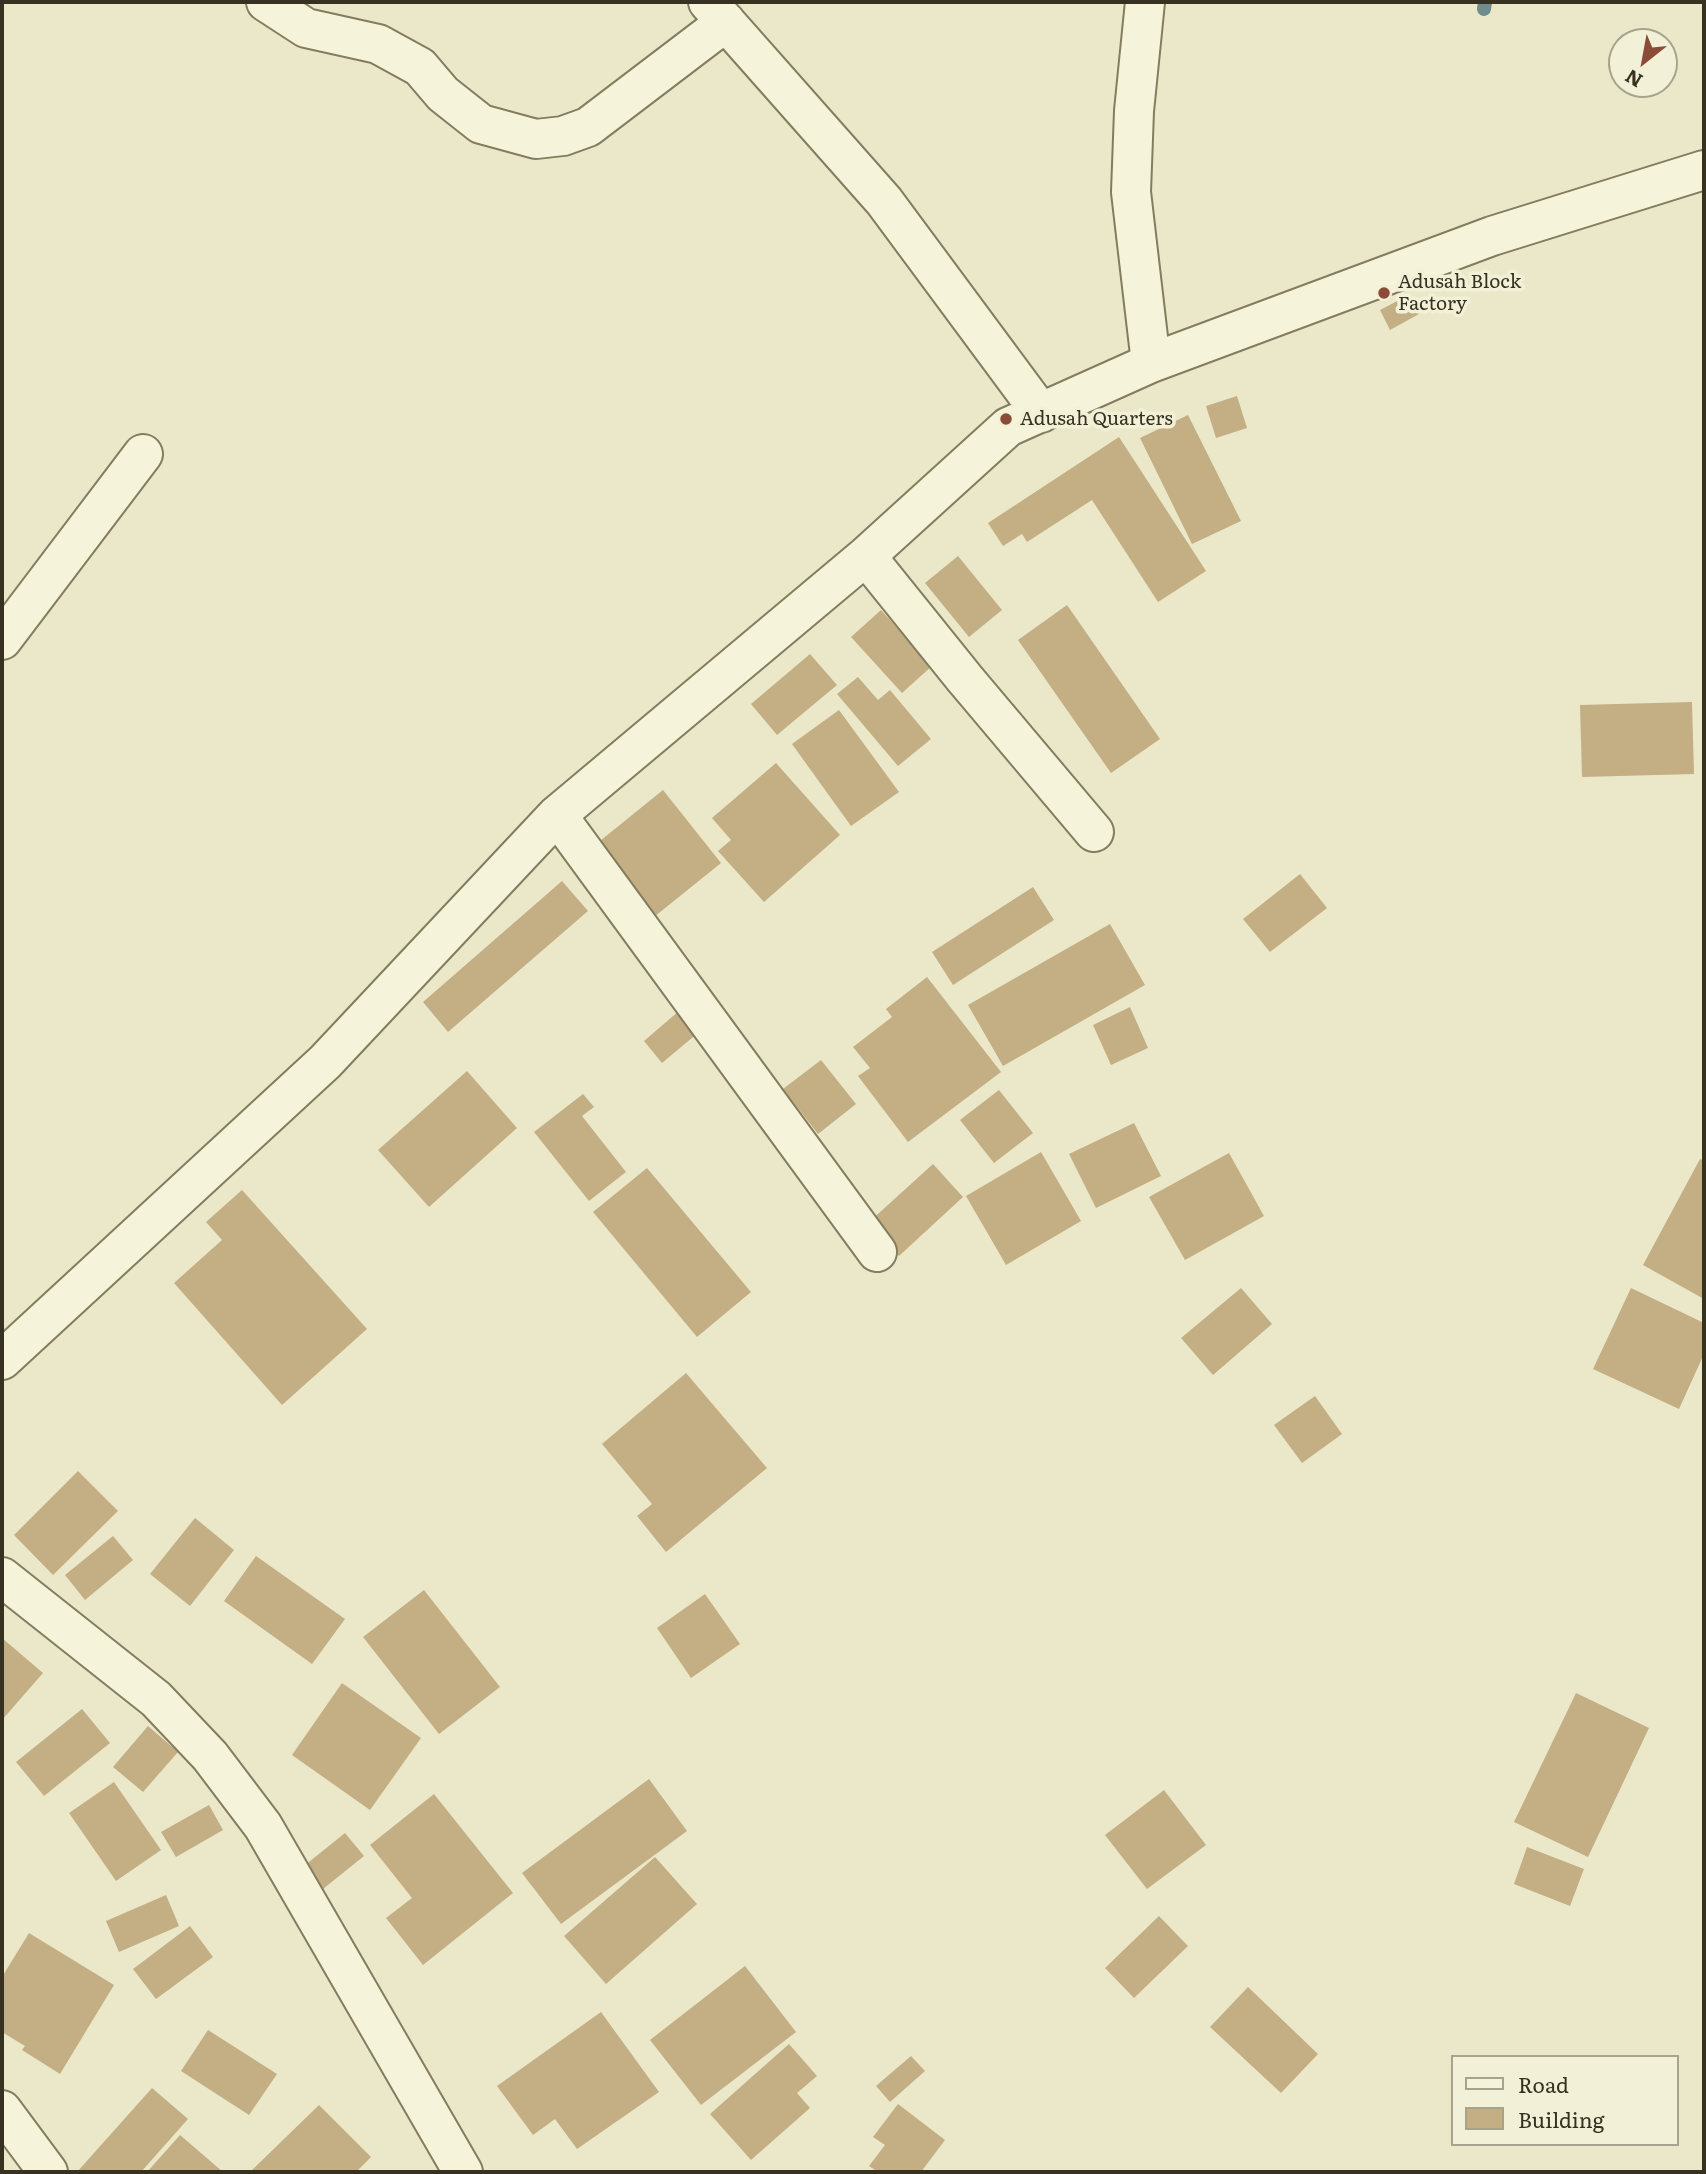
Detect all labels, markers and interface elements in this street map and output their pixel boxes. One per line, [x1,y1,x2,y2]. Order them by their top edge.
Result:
north arrow [1608,28,1678,98]
text: N [1619,63,1647,95]
place label: Adusah Block Factory [1398,271,1521,315]
marker: Adusah Block Factory [1376,285,1392,301]
place label: Adusah Quarters [1020,408,1173,430]
marker: Adusah Quarters [998,411,1014,427]
legend [1450,2055,1678,2146]
text: Road [1518,2068,1569,2099]
text: Building [1518,2103,1604,2134]

